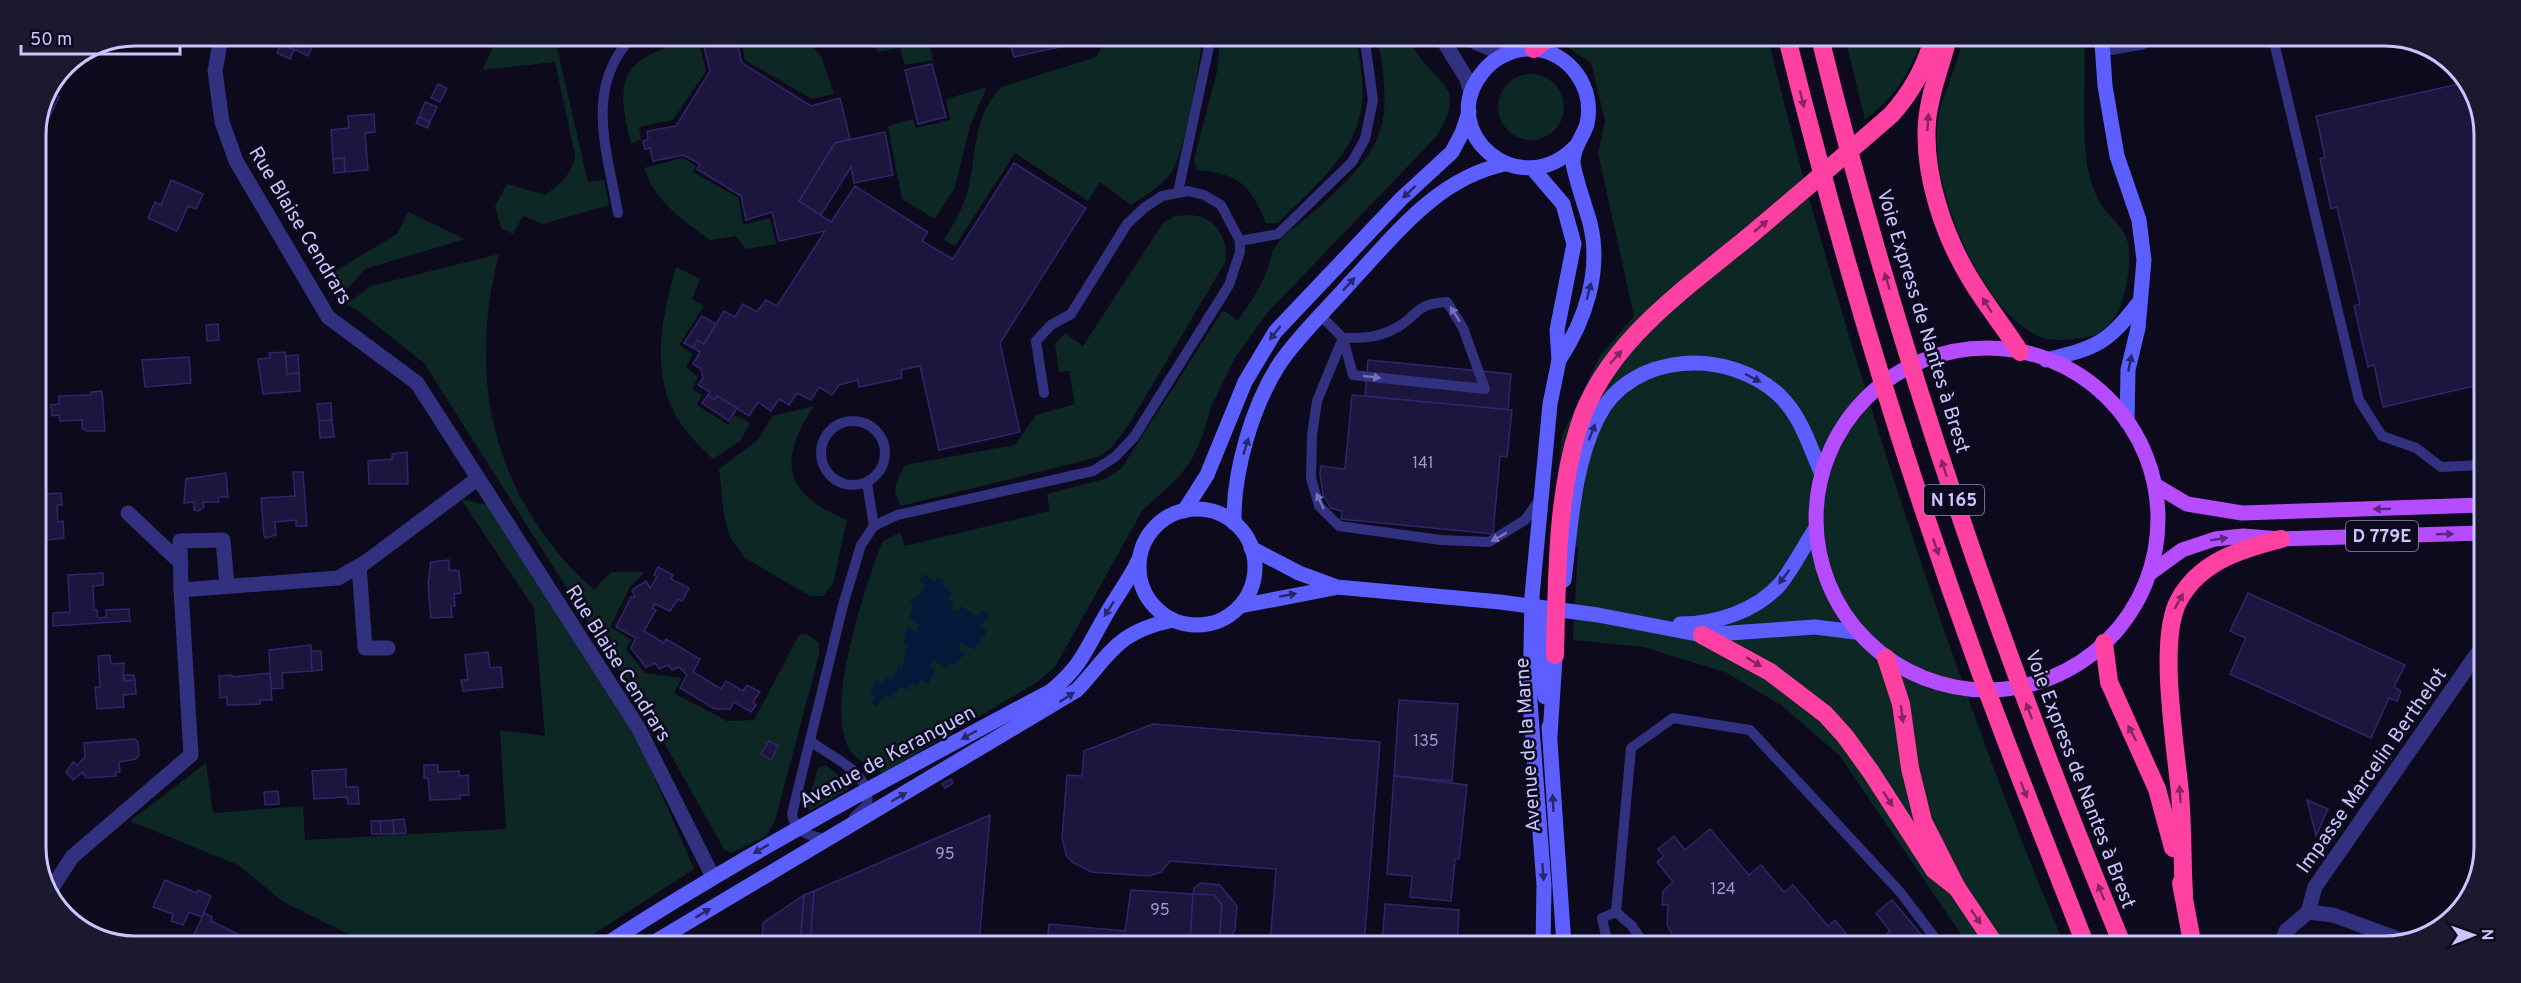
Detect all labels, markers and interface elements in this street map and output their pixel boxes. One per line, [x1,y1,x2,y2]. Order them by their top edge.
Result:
scale bar [21,18,180,56]
text: 50 m [30,29,72,52]
one-way arrow [1798,90,1808,108]
one-way arrow [1923,113,1933,132]
street label: Rue Blaise Cendrars [242,142,357,310]
one-way arrow [1402,184,1416,198]
street label: Voie Express de Nantes à Brest [1869,186,1975,457]
one-way arrow [1753,220,1768,233]
one-way arrow [1882,272,1891,290]
one-way arrow [1342,277,1356,292]
one-way arrow [1585,282,1594,300]
one-way arrow [1981,297,1993,313]
one-way arrow [1449,306,1460,322]
one-way arrow [1270,326,1282,341]
one-way arrow [1609,349,1623,364]
one-way arrow [2126,354,2135,373]
one-way arrow [1363,373,1382,382]
one-way arrow [1745,373,1762,383]
one-way arrow [1587,423,1597,441]
one-way arrow [1242,437,1251,455]
house number: 141 [1412,454,1434,474]
one-way arrow [1939,459,1948,477]
road number: N 165 [1924,485,1984,515]
one-way arrow [1315,493,1324,510]
one-way arrow [2372,504,2391,514]
road number: D 779E [2346,521,2418,551]
one-way arrow [2435,529,2454,539]
one-way arrow [1490,532,1507,542]
one-way arrow [2209,534,2228,543]
one-way arrow [1932,538,1942,556]
one-way arrow [1779,570,1791,585]
street label: Rue Blaise Cendrars [559,581,676,747]
one-way arrow [1279,591,1298,600]
one-way arrow [2174,593,2184,610]
one-way arrow [1104,601,1115,618]
street label: Voie Express de Nantes à Brest [2018,647,2141,913]
one-way arrow [1746,656,1762,667]
street label: Avenue de la Marne [1510,657,1548,833]
street label: Impasse Marcelin Berthelot [2292,663,2454,879]
one-way arrow [1059,692,1075,703]
street label: Avenue de Keranguen [795,700,981,815]
one-way arrow [2023,702,2033,720]
one-way arrow [1898,705,1907,724]
one-way arrow [2127,724,2137,741]
one-way arrow [960,730,977,740]
house number: 135 [1413,732,1439,752]
one-way arrow [2019,781,2029,799]
one-way arrow [2175,784,2184,803]
one-way arrow [891,791,907,802]
one-way arrow [1883,791,1894,808]
one-way arrow [1549,793,1558,812]
one-way arrow [753,844,769,855]
house number: 95 [935,845,955,865]
one-way arrow [1538,862,1548,881]
house number: 124 [1710,880,1736,900]
one-way arrow [2096,883,2106,901]
house number: 95 [1150,901,1170,921]
north arrow [2443,905,2503,965]
one-way arrow [695,907,711,918]
one-way arrow [1971,909,1982,925]
text: N [2476,929,2496,941]

